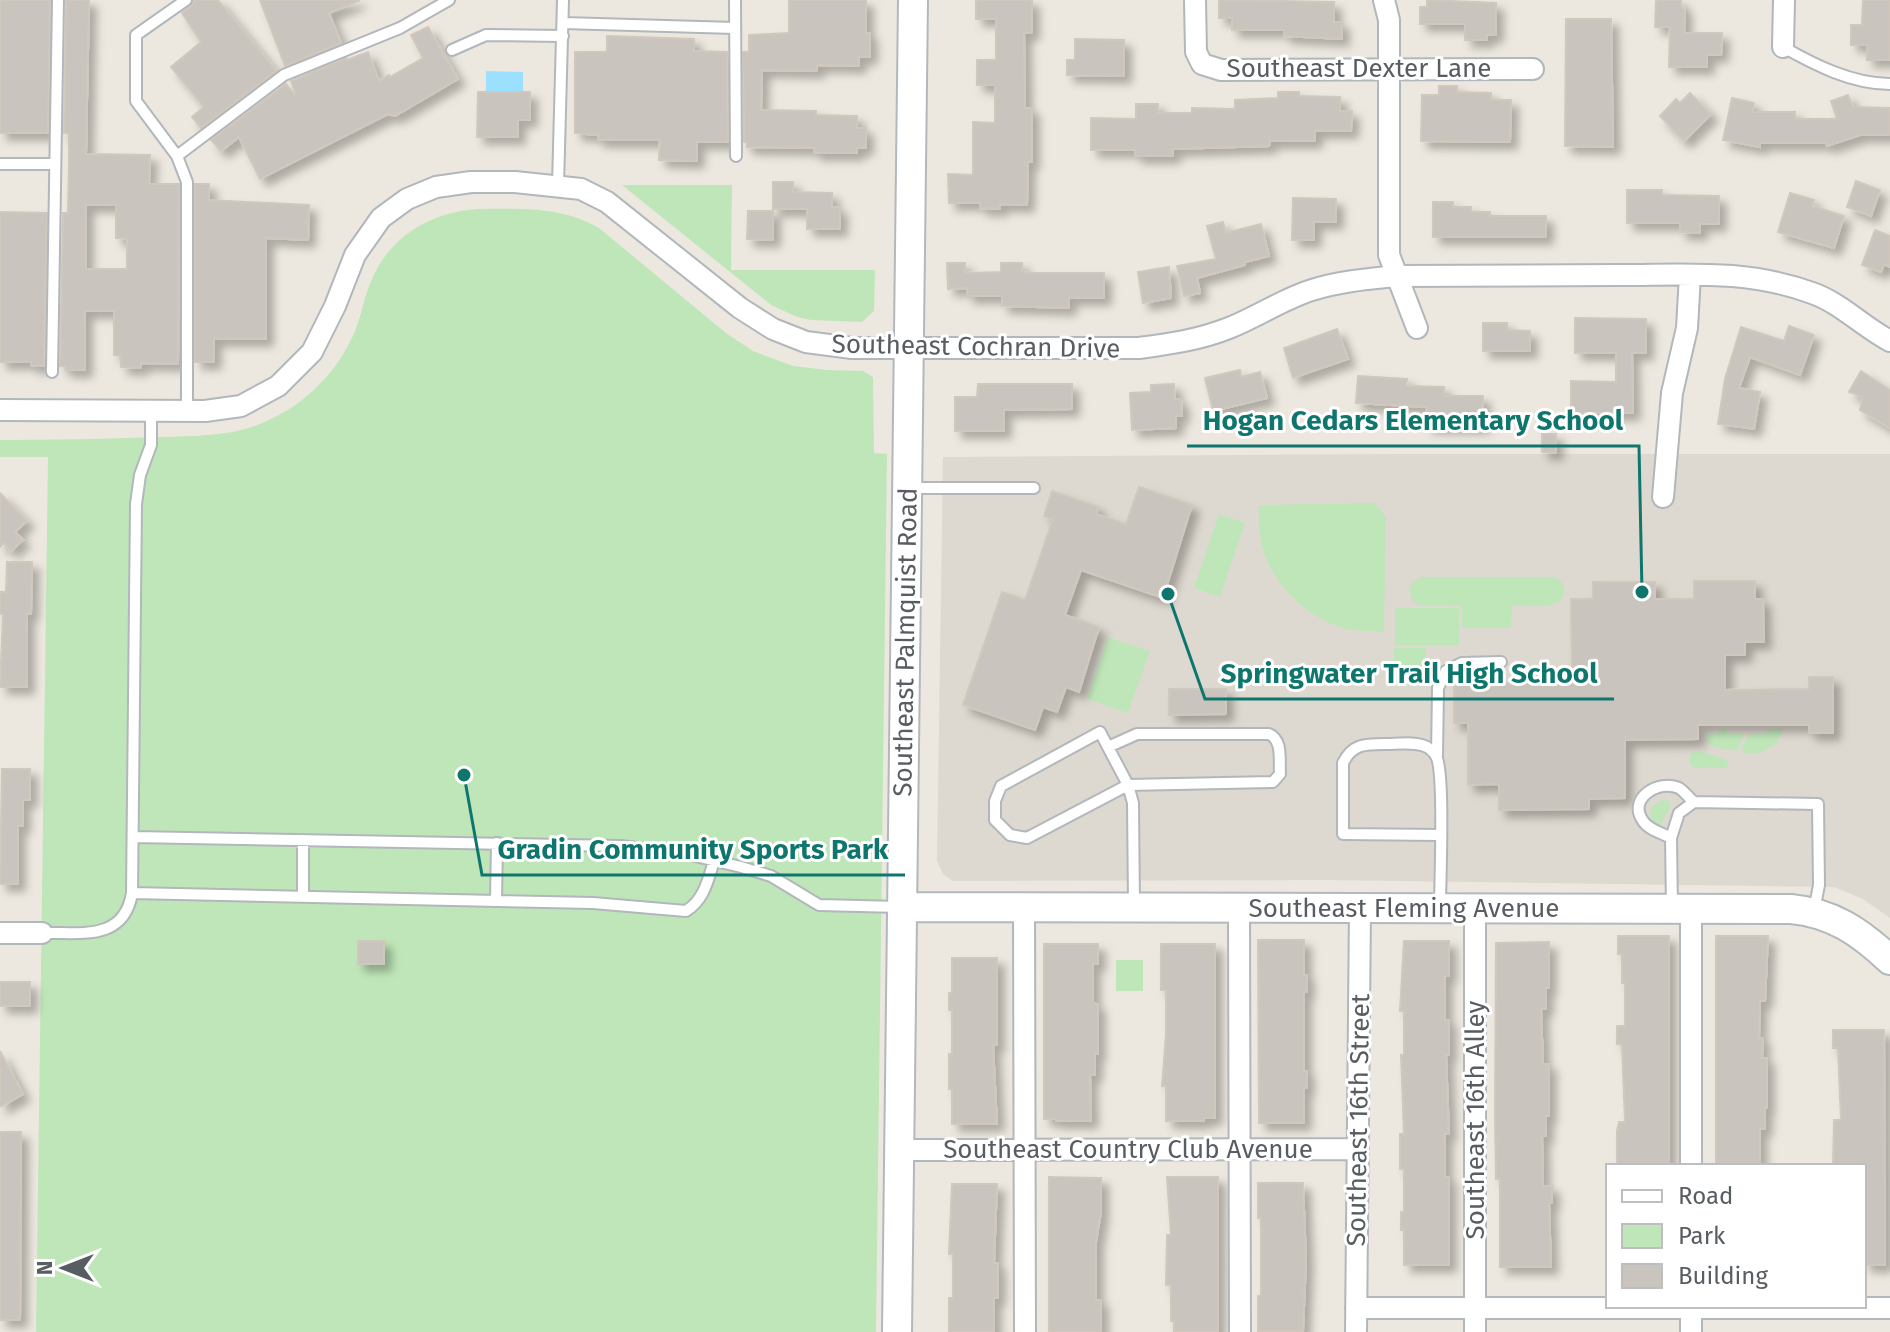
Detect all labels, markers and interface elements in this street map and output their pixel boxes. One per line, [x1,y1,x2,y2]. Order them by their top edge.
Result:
street label: Southeast Dexter Lane [1227,53,1491,84]
street label: Southeast Cochran Drive [831,328,1121,365]
callout: Hogan Cedars Elementary School [1187,394,1639,446]
text: Hogan Cedars Elementary School [1203,404,1624,437]
street label: Southeast Palmquist Road [887,487,924,797]
callout: Springwater Trail High School [1205,647,1614,699]
text: Springwater Trail High School [1220,657,1598,690]
callout: Gradin Community Sports Park [482,823,905,875]
text: Gradin Community Sports Park [498,833,889,866]
street label: Southeast Fleming Avenue [1248,893,1560,924]
street label: Southeast 16th Street [1341,993,1376,1247]
street label: Southeast 16th Alley [1460,1000,1491,1239]
street label: Southeast Country Club Avenue [943,1134,1313,1165]
legend [1606,1164,1866,1308]
text: Road [1678,1182,1733,1210]
text: Park [1678,1222,1726,1250]
north arrow [24,1228,104,1308]
text: N [31,1261,58,1275]
text: Building [1678,1262,1768,1290]

